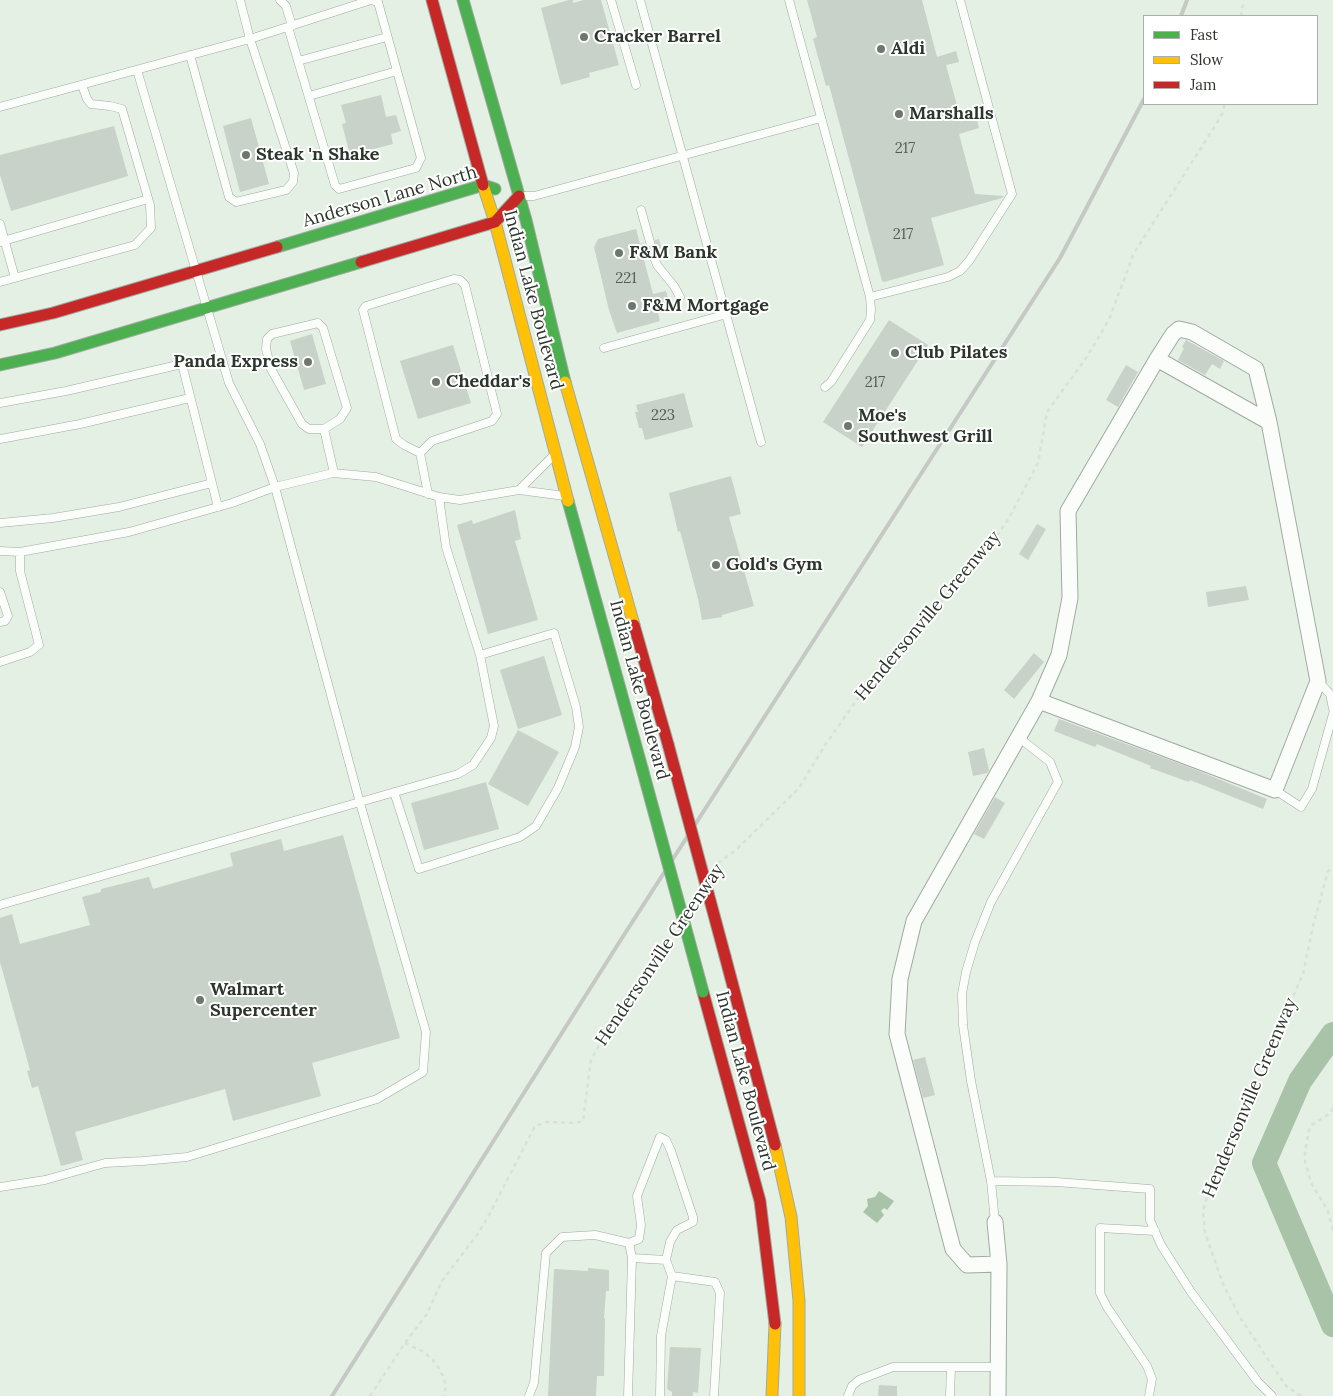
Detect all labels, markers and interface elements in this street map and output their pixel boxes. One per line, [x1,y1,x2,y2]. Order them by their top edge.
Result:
legend [1143,15,1318,105]
text: Fast [1190,25,1218,44]
place label: Cracker Barrel [594,26,721,48]
marker: Cracker Barrel [578,31,590,43]
place label: Aldi [891,38,925,60]
marker: Aldi [875,43,887,55]
text: Slow [1190,50,1223,69]
text: Jam [1190,75,1217,94]
place label: Marshalls [909,103,994,125]
marker: Marshalls [893,108,905,120]
house number: 217 [895,140,915,158]
place label: Steak 'n Shake [256,144,379,166]
marker: Steak 'n Shake [240,149,252,161]
street label: Anderson Lane North [300,162,480,232]
street label: Indian Lake Boulevard [499,208,567,392]
house number: 217 [893,226,913,244]
place label: F&M Bank [629,242,717,264]
marker: F&M Bank [613,247,625,259]
house number: 221 [615,270,637,288]
place label: F&M Mortgage [642,295,769,317]
marker: F&M Mortgage [626,300,638,312]
place label: Club Pilates [905,342,1007,364]
marker: Club Pilates [889,347,901,359]
place label: Panda Express [173,351,298,373]
marker: Panda Express [302,356,314,368]
place label: Cheddar's [446,371,531,393]
house number: 217 [865,374,885,392]
marker: Cheddar's [430,376,442,388]
place label: Moe's Southwest Grill [858,405,993,448]
house number: 223 [651,407,675,425]
marker: Moe's Southwest Grill [842,420,854,432]
street label: Hendersonville Greenway [851,527,1005,705]
place label: Gold's Gym [726,554,823,576]
marker: Gold's Gym [710,559,722,571]
street label: Indian Lake Boulevard [605,598,673,782]
street label: Hendersonville Greenway [591,860,729,1050]
place label: Walmart Supercenter [210,979,317,1022]
street label: Indian Lake Boulevard [711,989,779,1173]
marker: Walmart Supercenter [194,994,206,1006]
street label: Hendersonville Greenway [1198,995,1302,1201]

